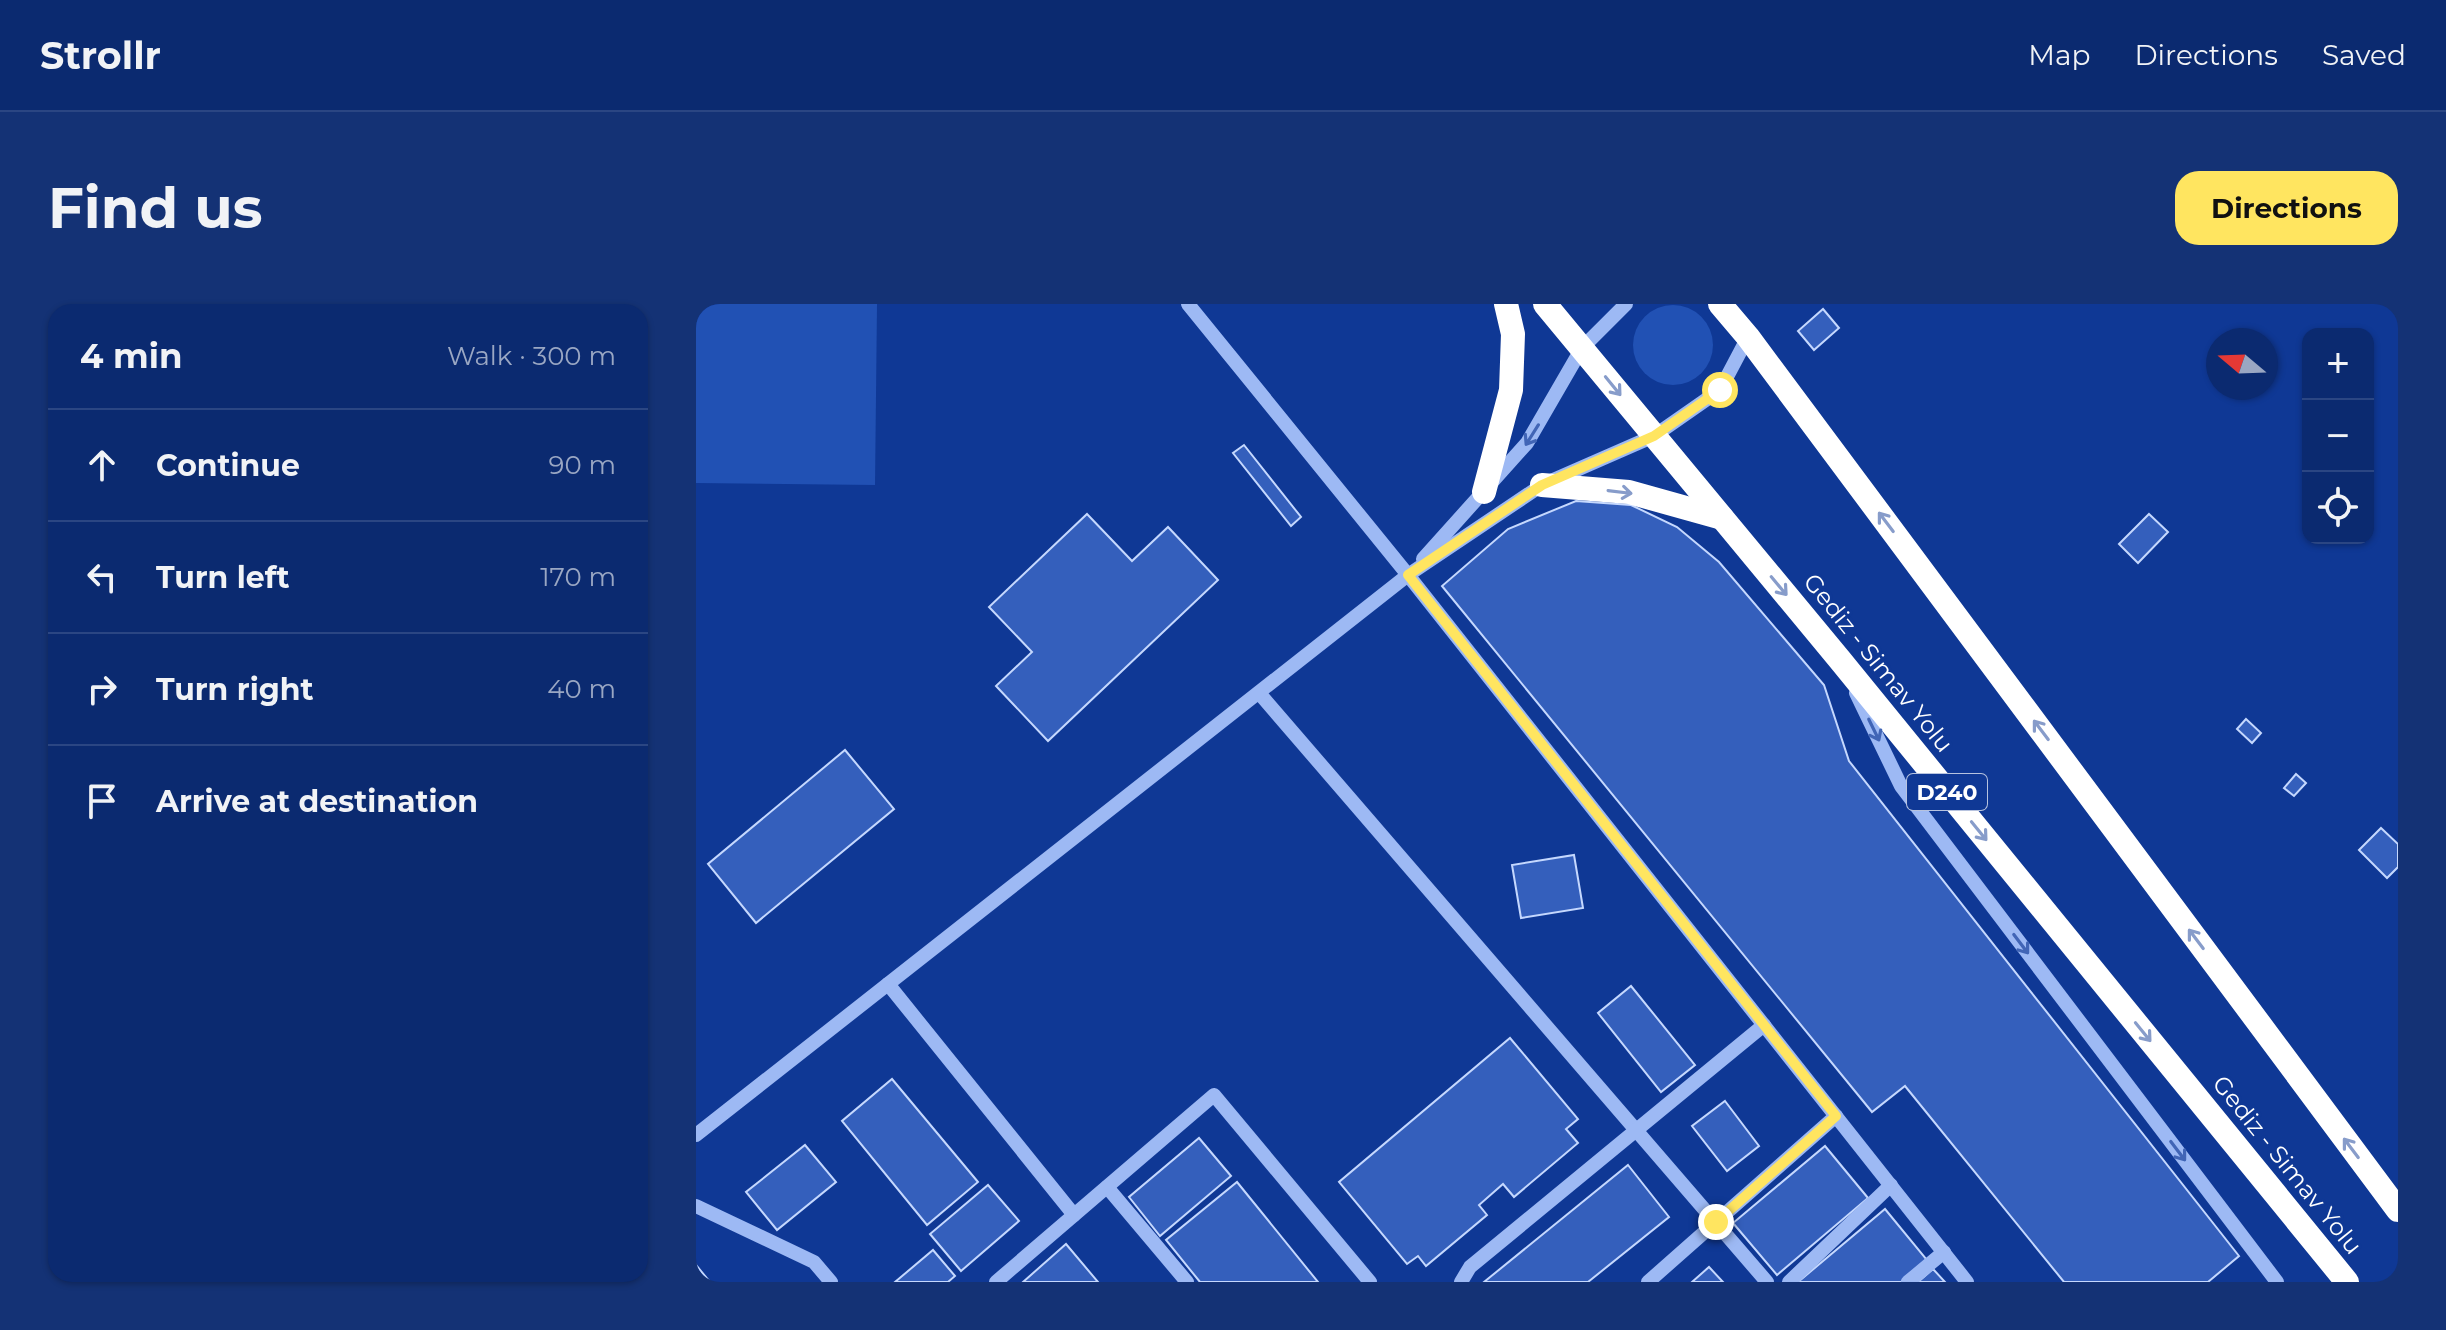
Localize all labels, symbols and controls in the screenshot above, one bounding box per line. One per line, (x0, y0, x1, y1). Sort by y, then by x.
text: Strollr (40, 32, 161, 79)
text: Map (2028, 38, 2090, 72)
text: Directions (2134, 38, 2278, 72)
text: Saved (2322, 38, 2406, 72)
button: Directions (2175, 171, 2398, 245)
text: Find us (48, 174, 262, 242)
north arrow (2206, 328, 2278, 400)
map controls (2302, 328, 2374, 544)
button: + (2302, 328, 2374, 400)
text: 4 min (80, 335, 182, 377)
text: Walk · 300 m (447, 340, 616, 372)
route start (1702, 372, 1738, 408)
one-way arrow (1604, 375, 1622, 395)
button: − (2302, 400, 2374, 472)
one-way arrow (1523, 423, 1540, 445)
icon: ahead (80, 443, 124, 487)
text: Continue (156, 447, 300, 484)
text: 90 m (549, 449, 616, 481)
button: locate (2302, 472, 2374, 544)
one-way arrow (1607, 485, 1632, 500)
one-way arrow (1878, 511, 1894, 533)
icon: left (80, 555, 124, 599)
text: Turn left (156, 559, 289, 596)
text: 170 m (540, 561, 616, 593)
street label: Gediz - Simav Yolu (1798, 568, 1959, 758)
one-way arrow (1770, 575, 1788, 596)
icon: right (80, 667, 124, 711)
text: Turn right (156, 671, 313, 708)
text: 40 m (547, 673, 616, 705)
one-way arrow (1867, 718, 1882, 742)
one-way arrow (2033, 720, 2049, 742)
road number: D240 (1907, 774, 1987, 810)
icon: arrive (80, 779, 124, 823)
text: Arrive at destination (156, 783, 478, 820)
one-way arrow (1970, 820, 1988, 840)
one-way arrow (2188, 929, 2205, 950)
one-way arrow (2012, 933, 2029, 954)
one-way arrow (2134, 1021, 2152, 1042)
street label: Gediz - Simav Yolu (2207, 1070, 2368, 1260)
one-way arrow (2343, 1137, 2360, 1159)
one-way arrow (2169, 1140, 2186, 1161)
route end (1698, 1204, 1734, 1240)

